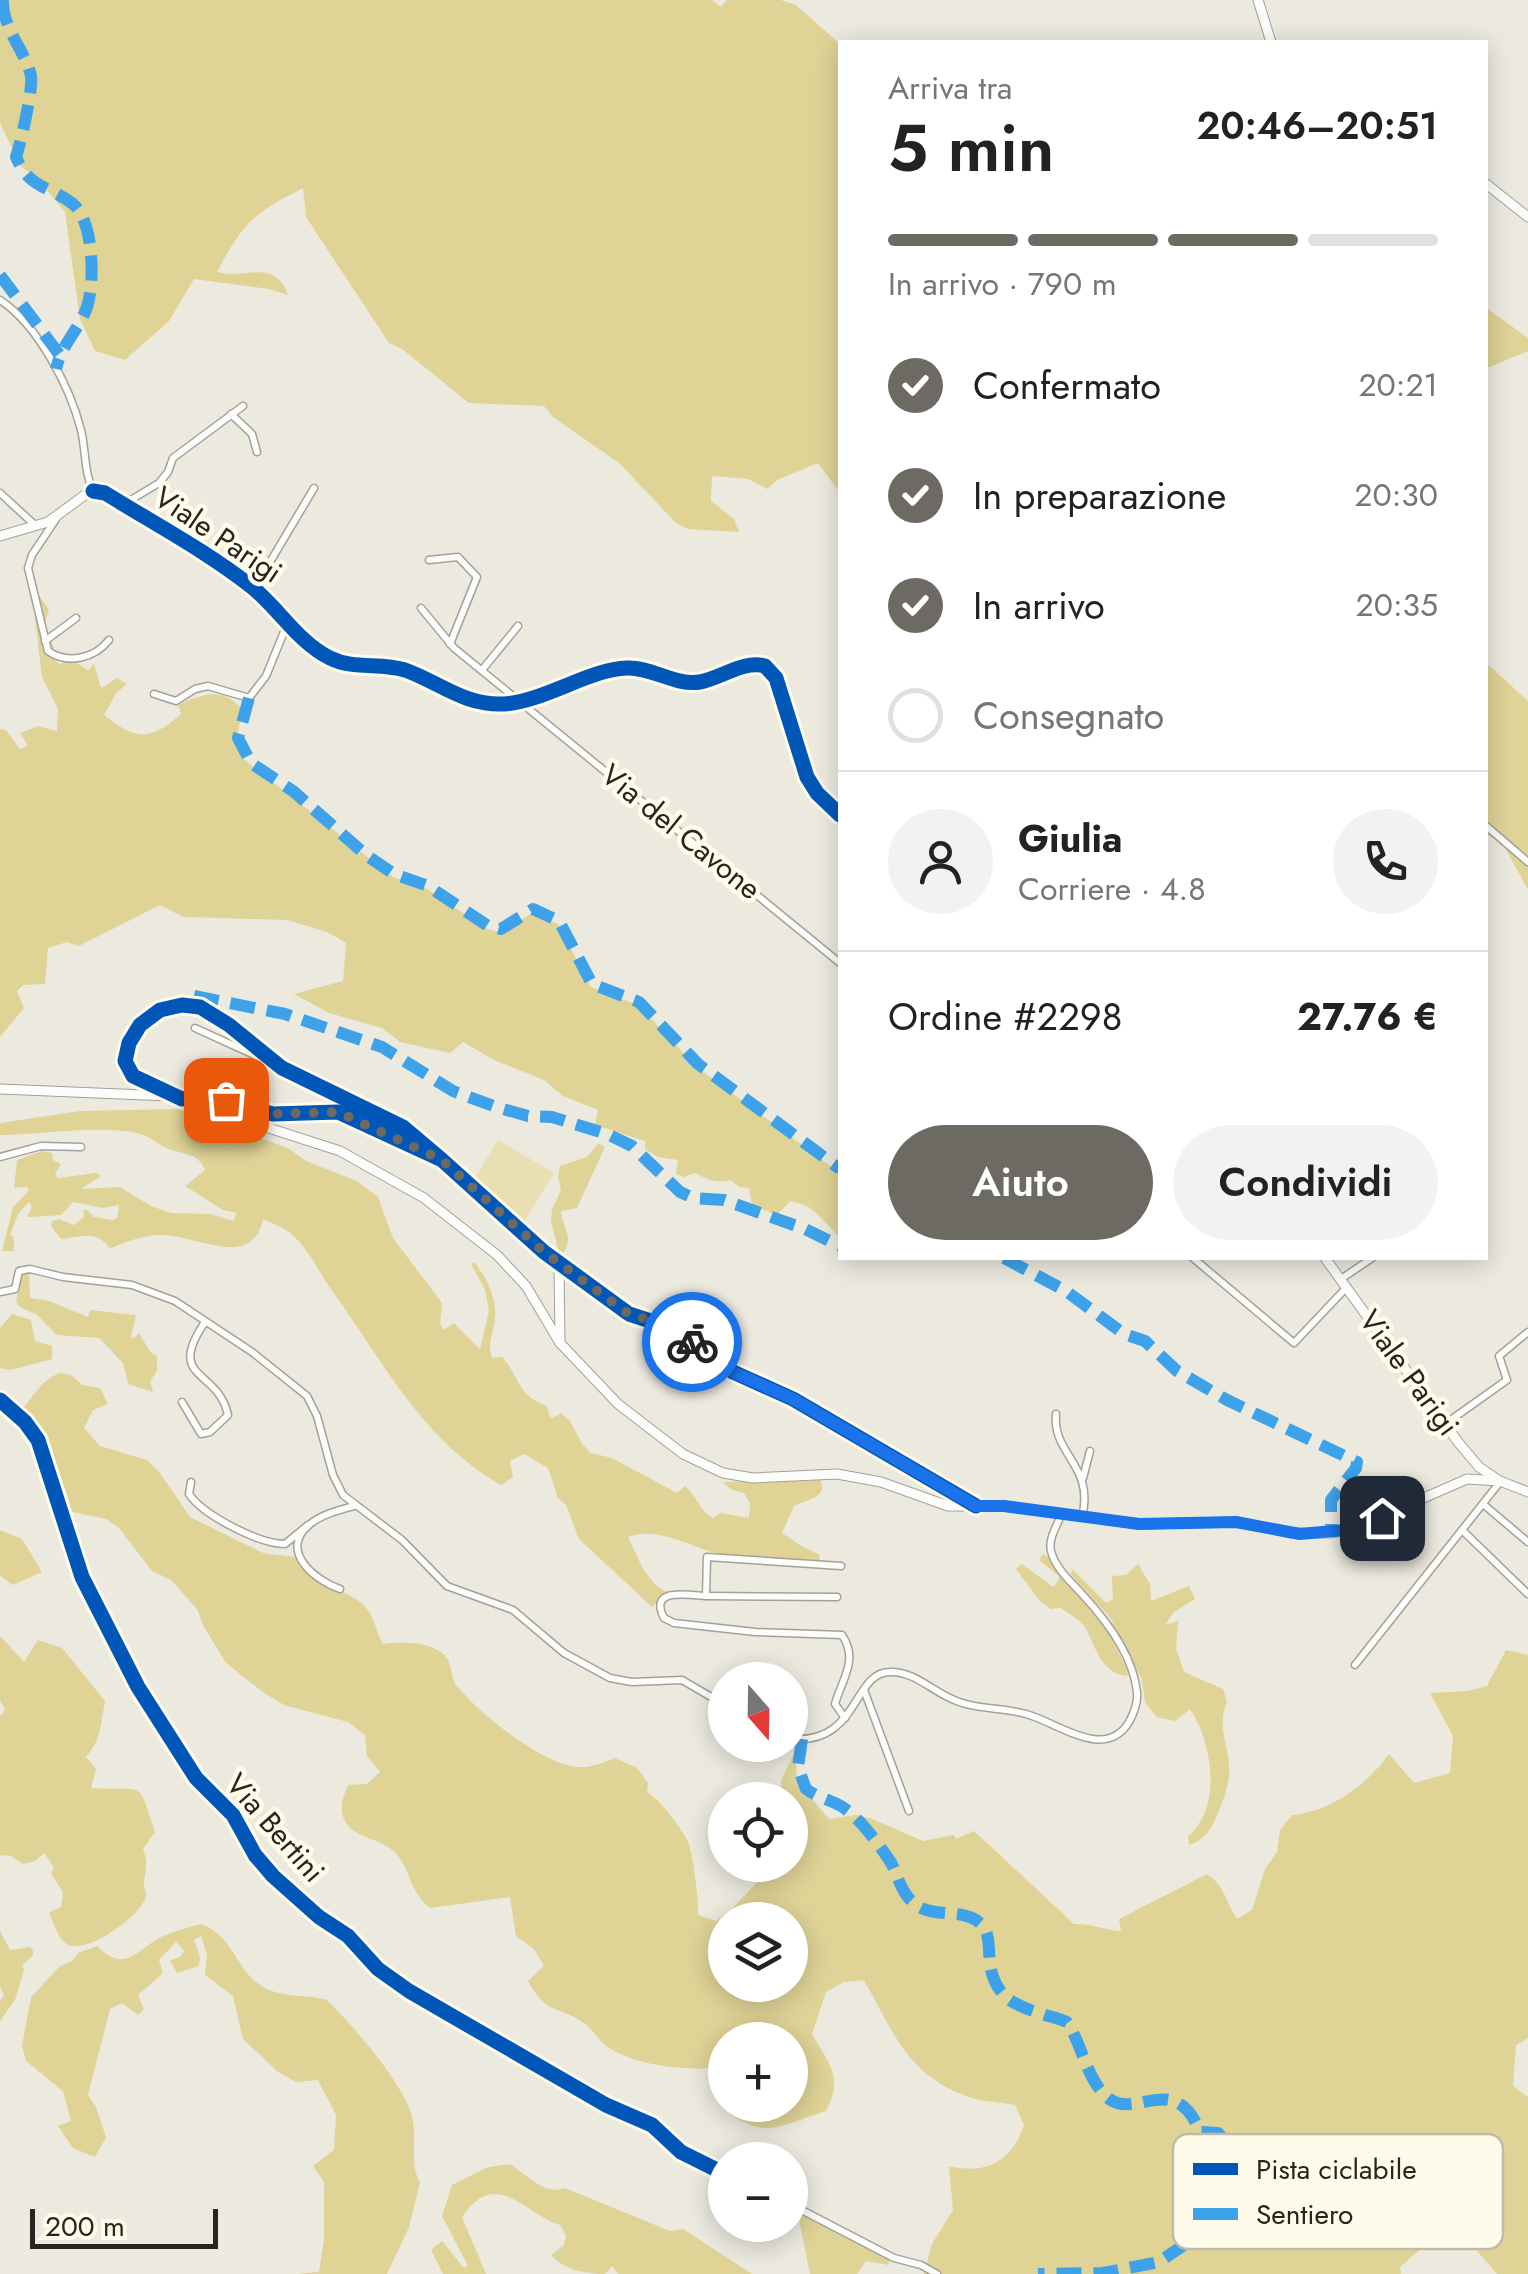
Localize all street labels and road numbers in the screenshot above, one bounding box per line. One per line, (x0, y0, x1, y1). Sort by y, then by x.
street label: Viale Parigi (146, 476, 291, 593)
street label: Via del Cavone (592, 754, 770, 910)
street label: Viale Parigi (1349, 1301, 1470, 1445)
street label: Via Bertini (216, 1764, 335, 1892)

